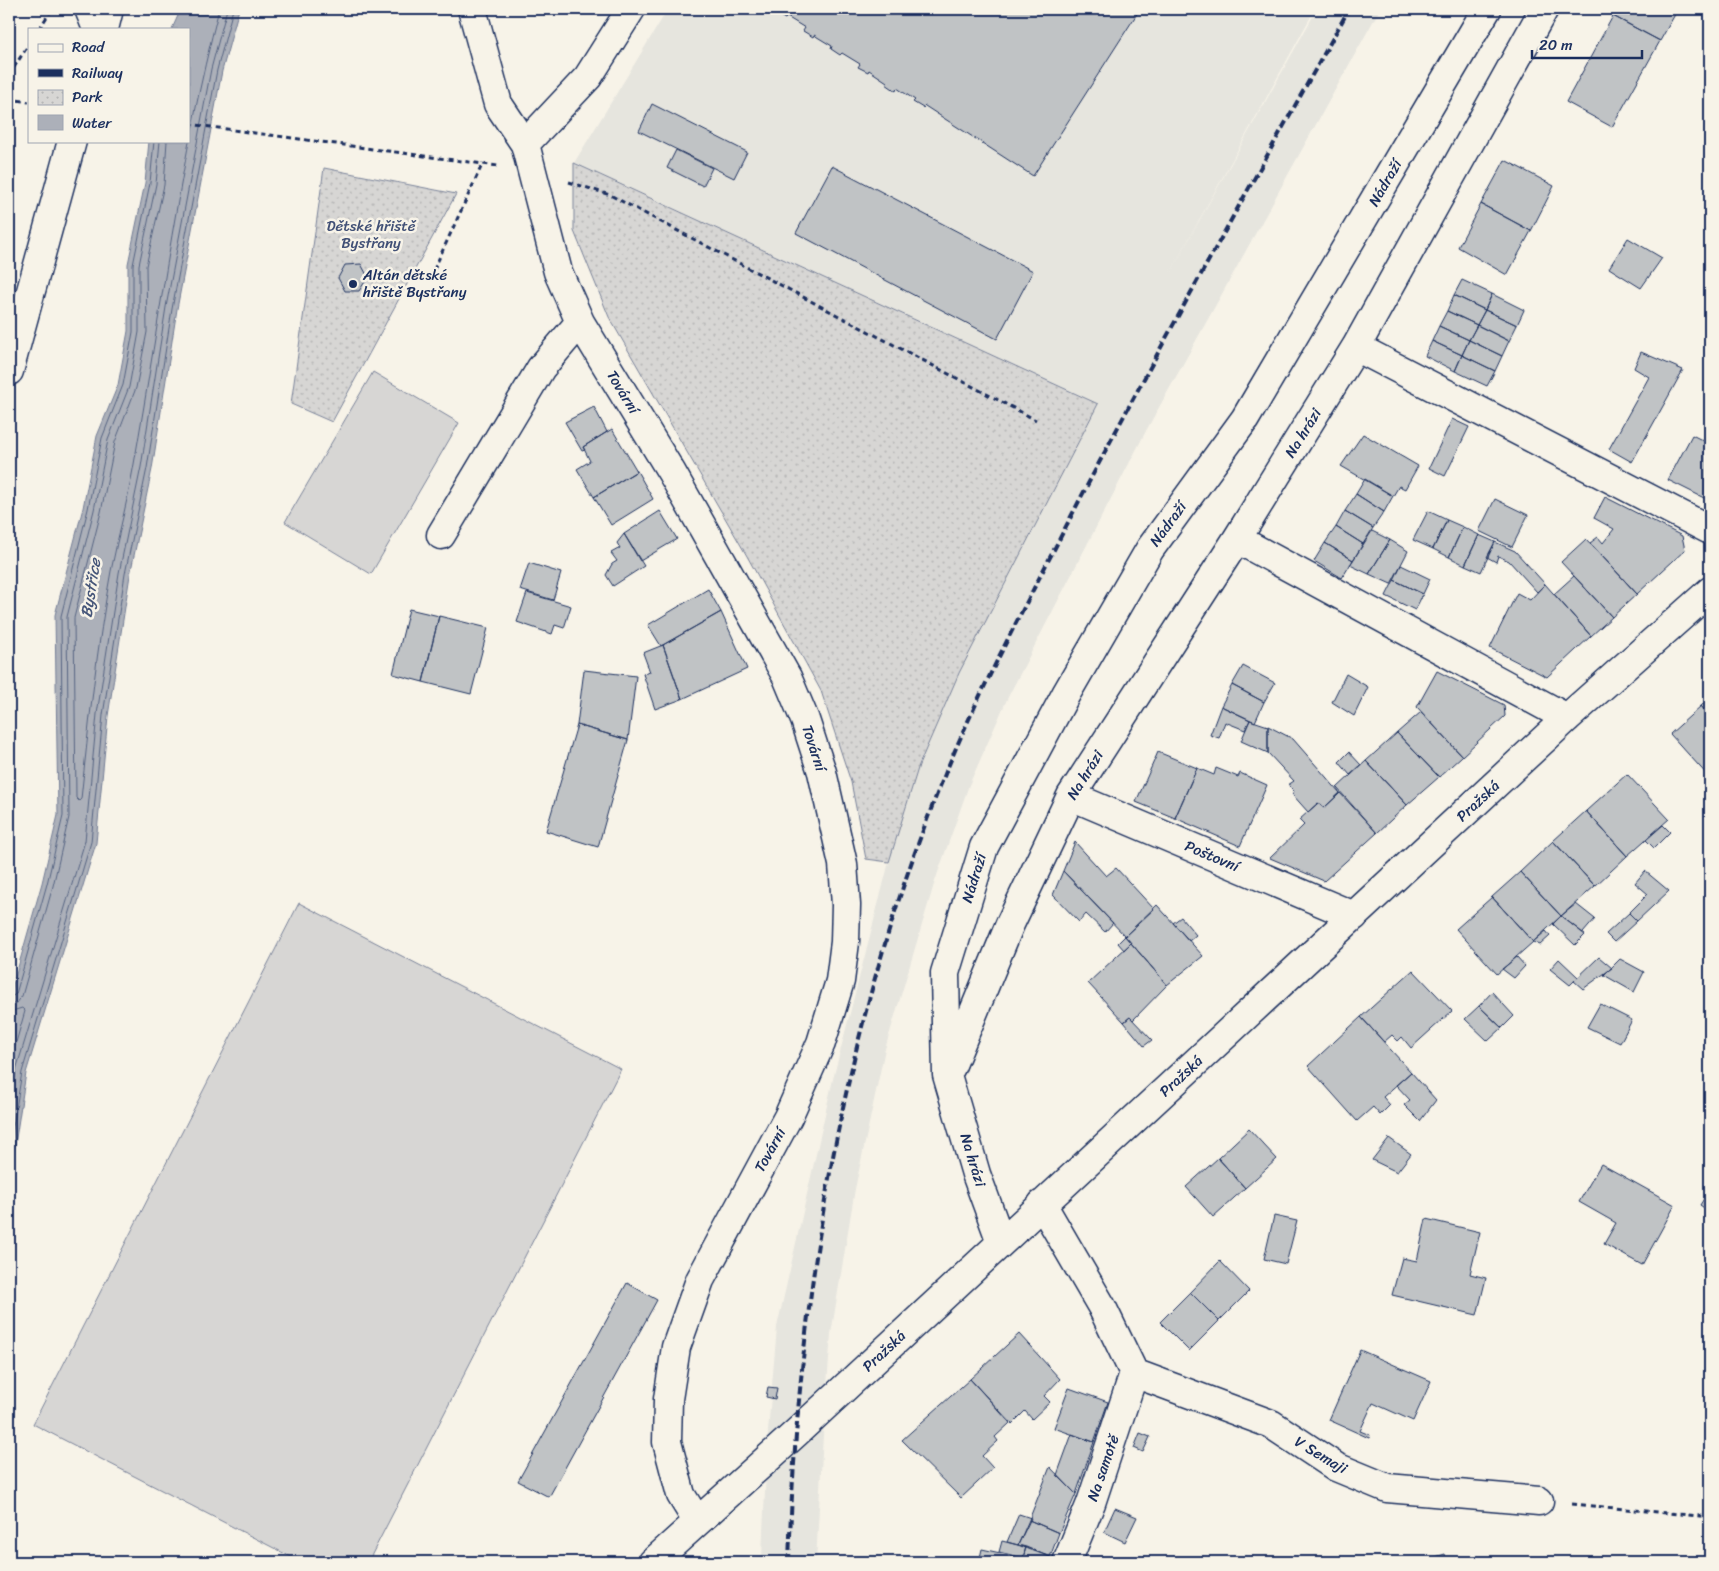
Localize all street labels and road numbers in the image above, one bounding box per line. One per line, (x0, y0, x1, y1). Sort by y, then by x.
street label: Nádraží (1361, 153, 1410, 211)
street label: Tovární (600, 365, 647, 421)
street label: Na hrázi (1277, 402, 1329, 463)
street label: Nádraží (1143, 494, 1195, 552)
street label: Tovární (794, 721, 834, 776)
street label: Na hrázi (1059, 744, 1111, 805)
street label: Pražská (1450, 773, 1506, 828)
street label: Poštovní (1181, 833, 1245, 880)
street label: Nádraží (954, 848, 994, 906)
street label: Pražská (1153, 1048, 1209, 1103)
street label: Tovární (747, 1121, 794, 1177)
street label: Na hrázi (953, 1130, 994, 1191)
street label: Pražská (856, 1323, 912, 1378)
street label: V Semaji (1289, 1429, 1353, 1482)
street label: Na samotě (1079, 1430, 1127, 1505)

